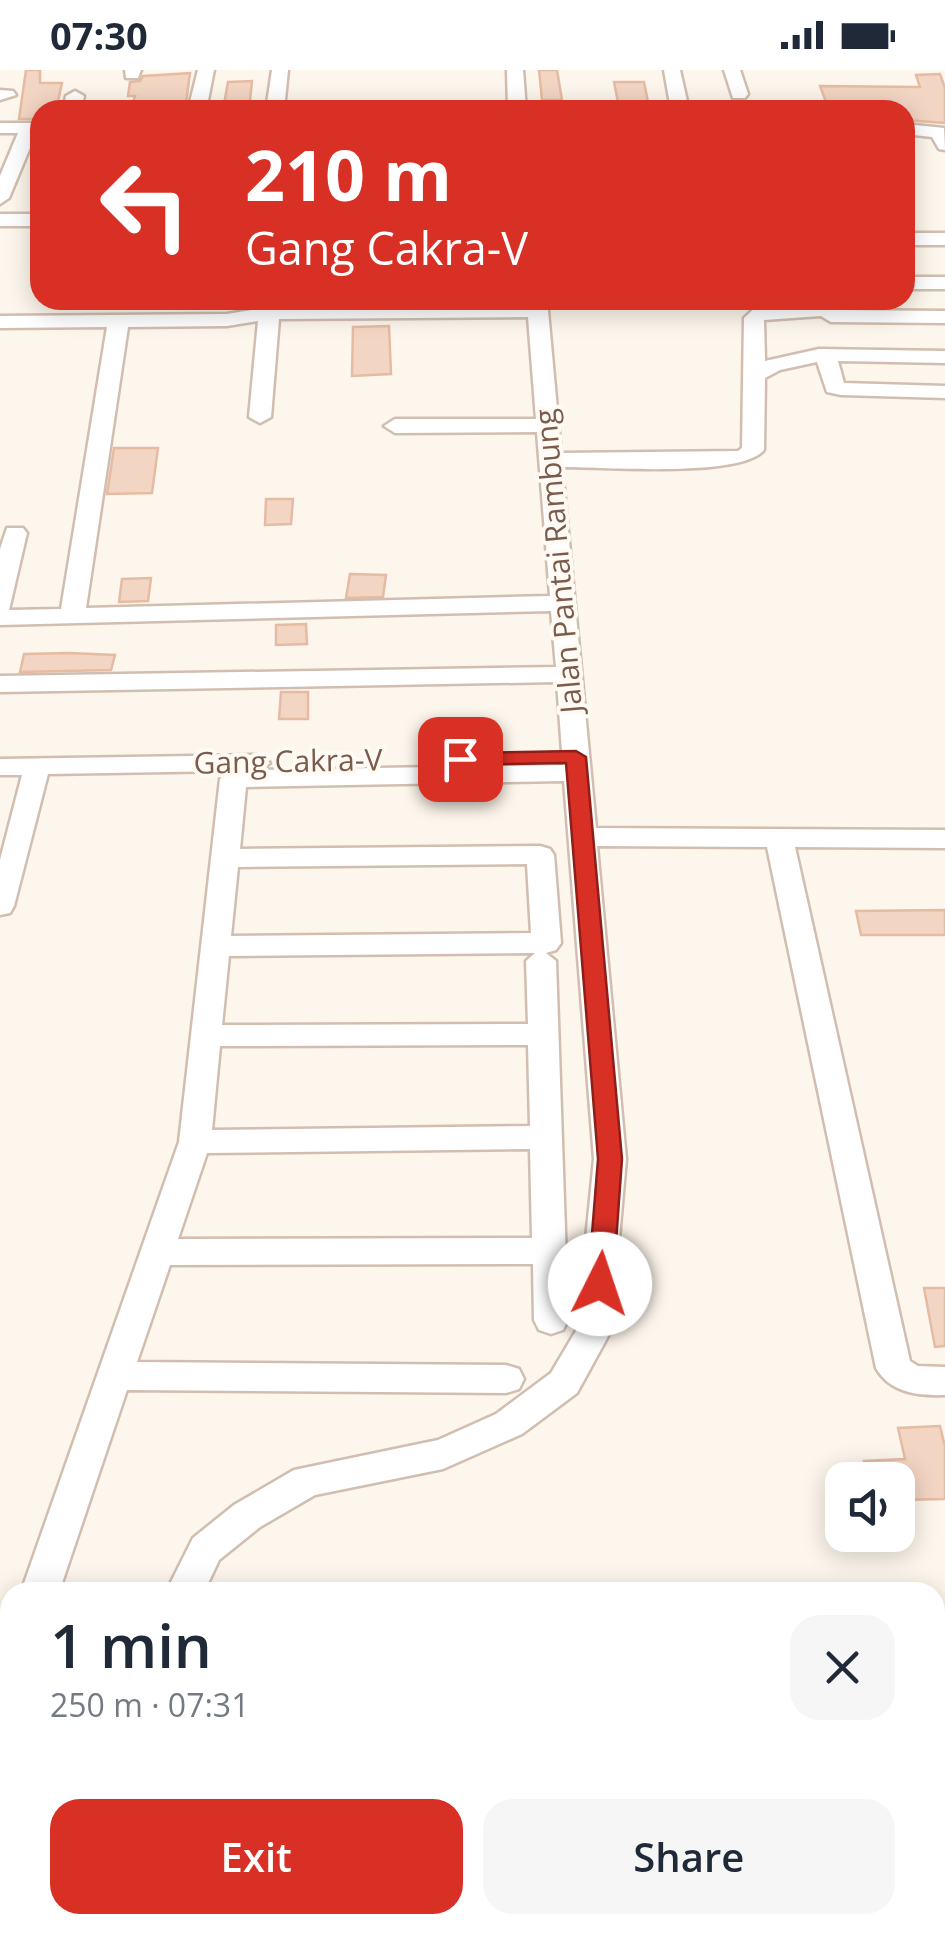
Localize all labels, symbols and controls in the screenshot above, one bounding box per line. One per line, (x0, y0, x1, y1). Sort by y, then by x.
text: 07:30 (50, 9, 148, 61)
text: 210 m (245, 126, 452, 222)
icon: left (80, 140, 210, 270)
text: Gang Cakra-V (245, 217, 528, 278)
street label: Jalan Pantai Rambung (524, 407, 591, 718)
pin (418, 717, 503, 802)
icon: arrive (433, 732, 488, 787)
street label: Gang Cakra-V (193, 738, 383, 783)
position arrow (548, 1232, 652, 1336)
map controls (825, 1462, 915, 1552)
button: sound (825, 1462, 915, 1552)
text: 1 min (50, 1604, 212, 1686)
button: close (790, 1615, 895, 1720)
text: 250 m · 07:31 (50, 1683, 249, 1726)
button: Exit (50, 1799, 463, 1914)
button: Share (483, 1799, 895, 1914)

